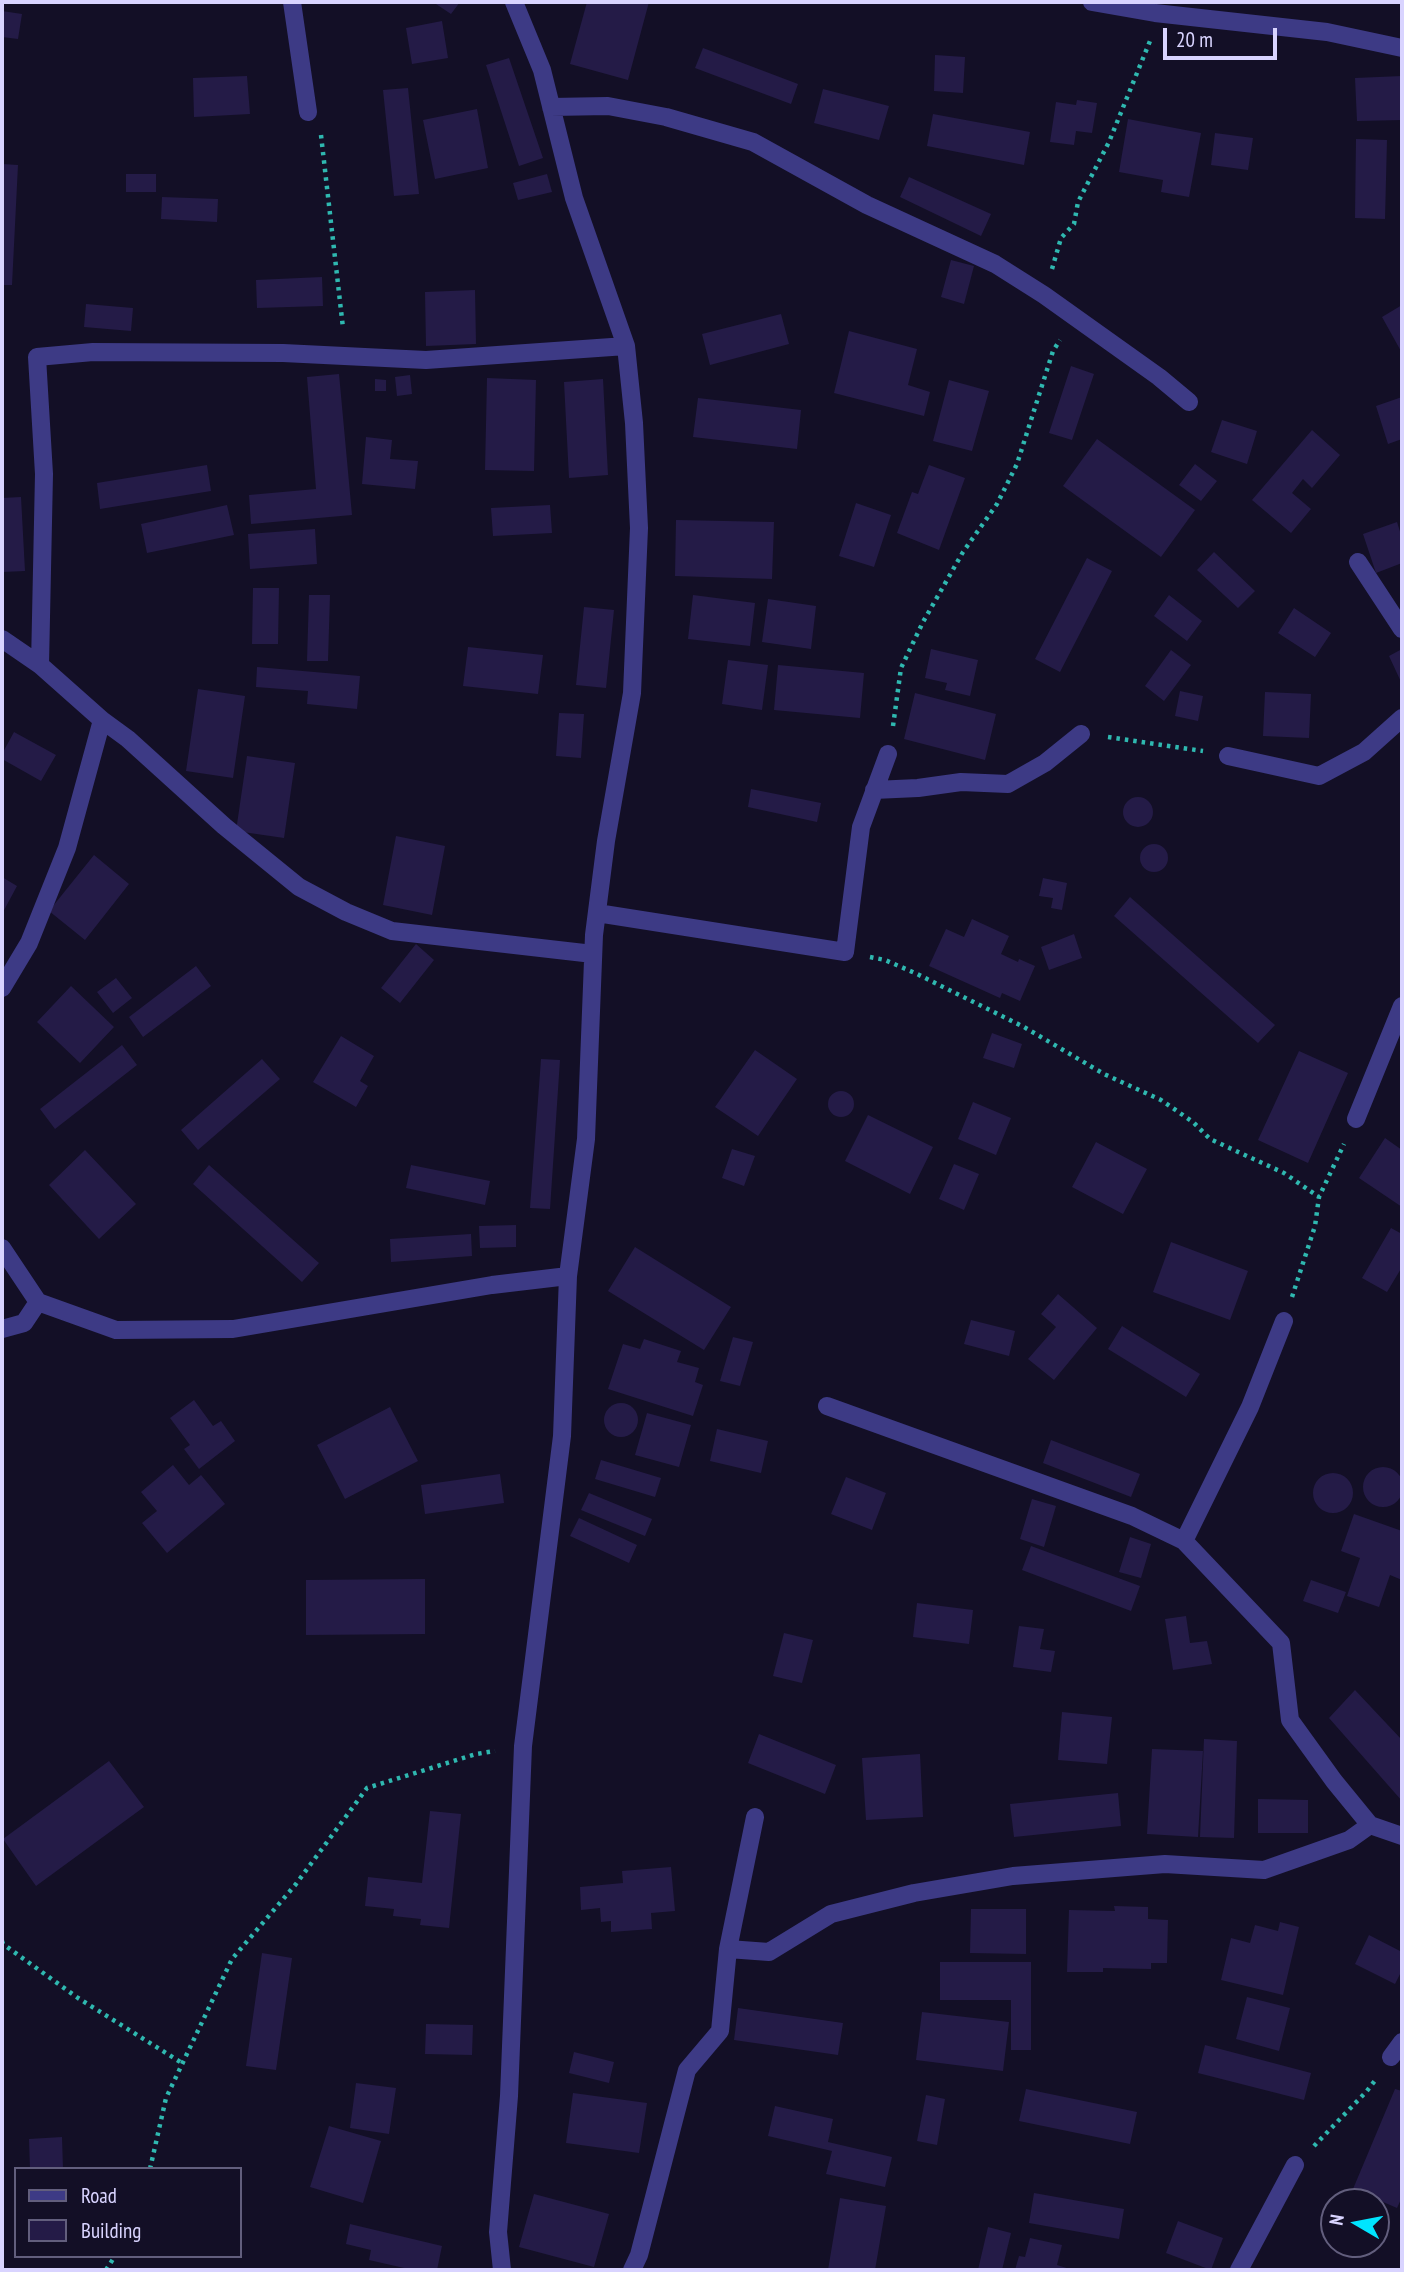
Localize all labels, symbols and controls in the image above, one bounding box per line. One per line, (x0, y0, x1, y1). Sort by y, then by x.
scale bar (1166, 14, 1280, 58)
text: 20 m (1176, 26, 1213, 53)
legend (14, 2167, 242, 2258)
text: Road (81, 2182, 117, 2209)
north arrow (1320, 2188, 1390, 2258)
text: N (1324, 2213, 1349, 2227)
text: Building (81, 2217, 141, 2244)

